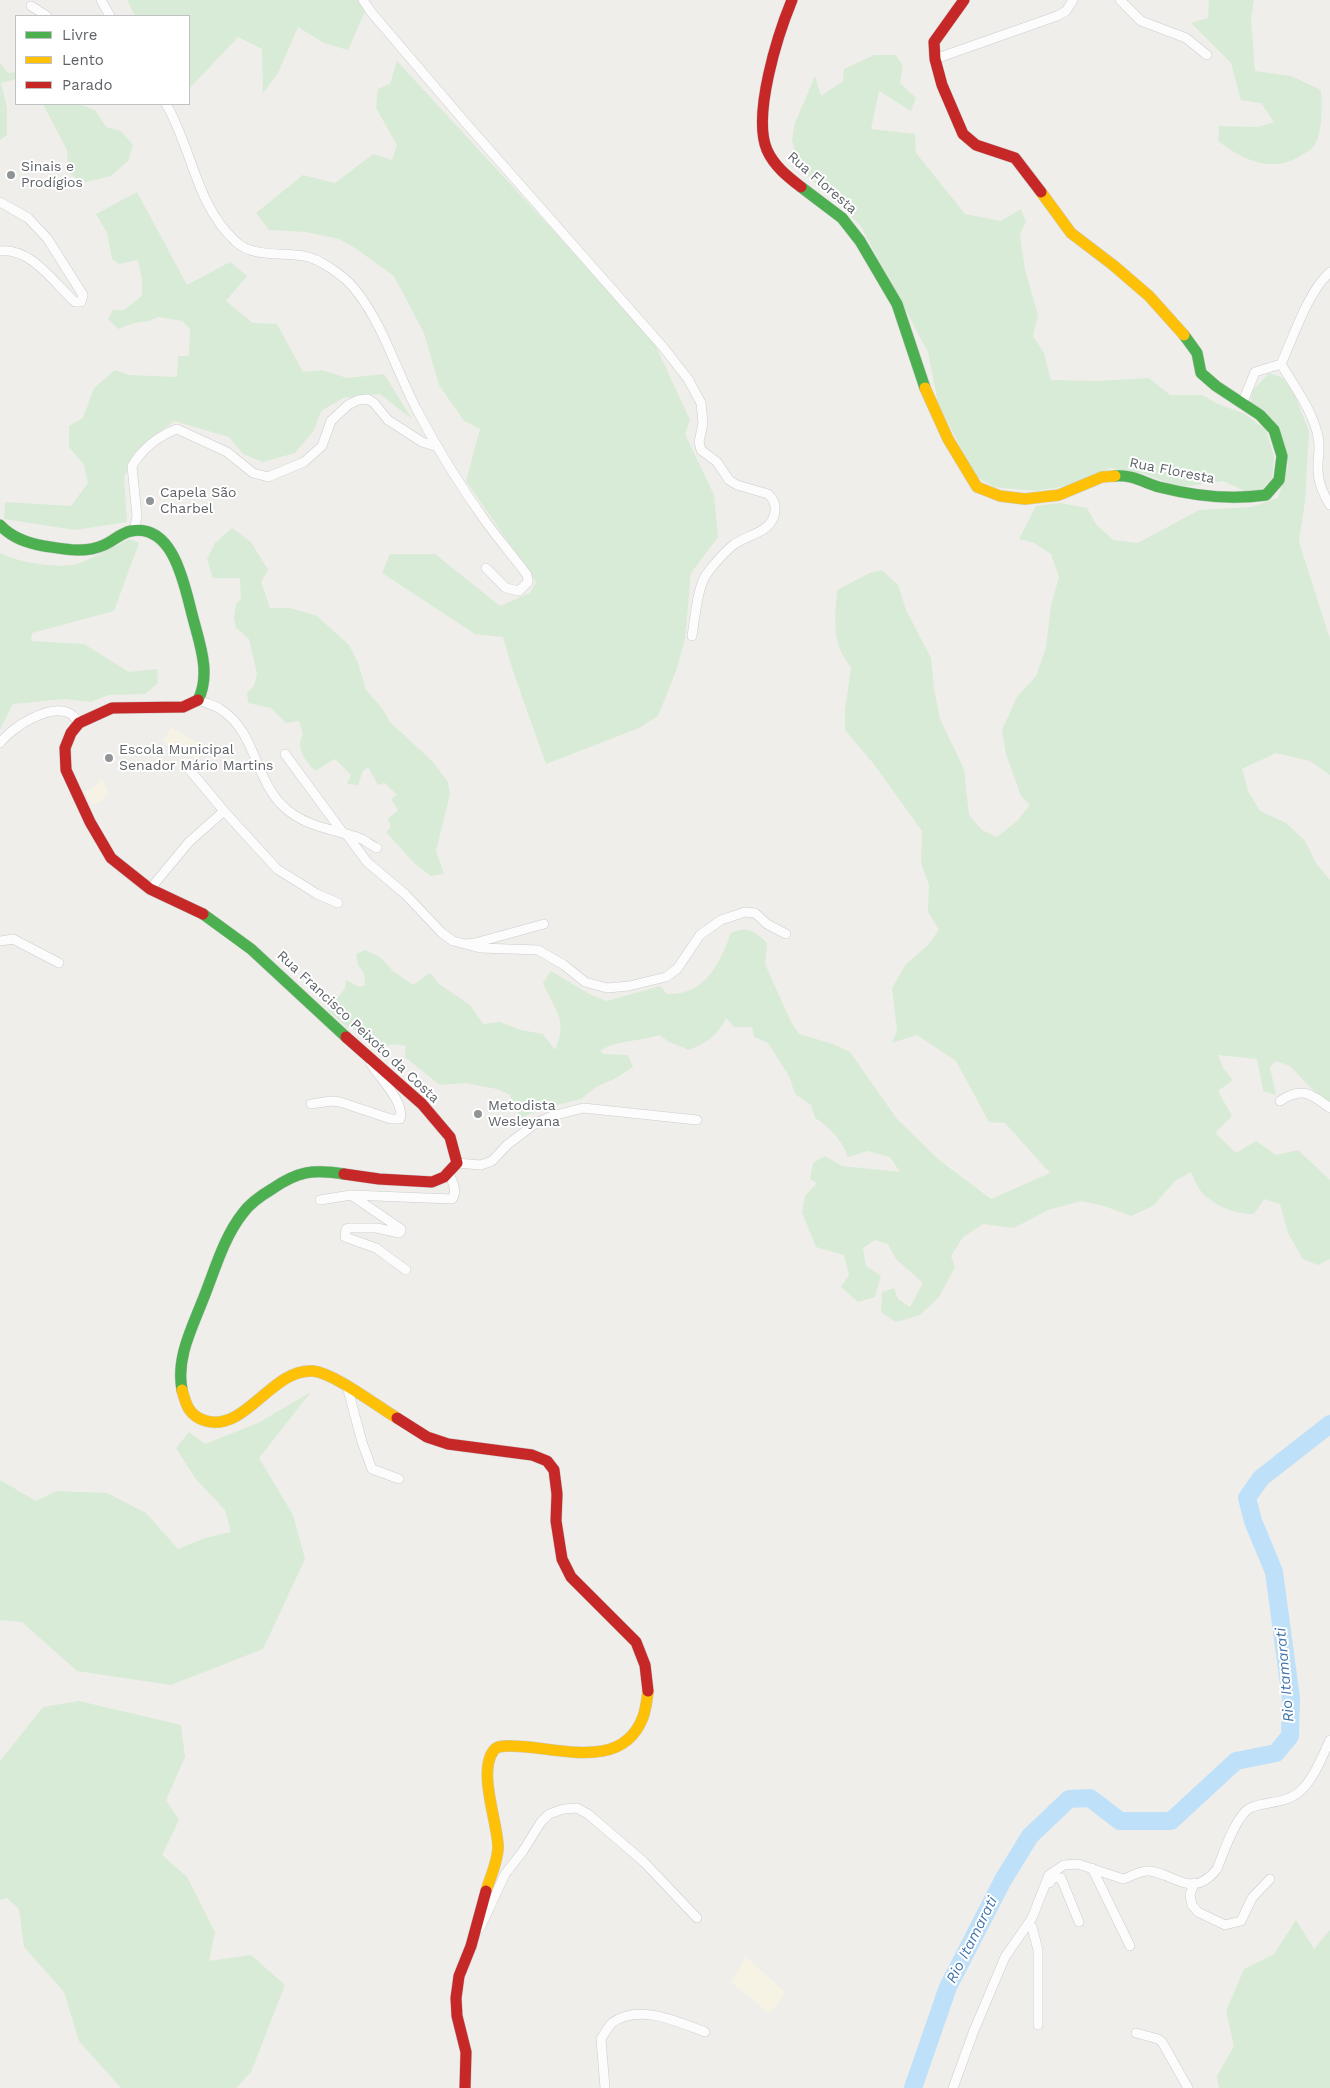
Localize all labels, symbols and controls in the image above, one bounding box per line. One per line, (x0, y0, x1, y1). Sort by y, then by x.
legend (15, 15, 190, 105)
text: Livre (62, 26, 97, 44)
text: Lento (62, 51, 104, 69)
text: Parado (62, 76, 112, 94)
street label: Rua Floresta (784, 148, 860, 218)
place label: Sinais e Prodígios (21, 159, 83, 192)
marker: Sinais e Prodígios (5, 169, 17, 181)
street label: Rua Floresta (1128, 455, 1216, 487)
place label: Capela São Charbel (160, 485, 237, 518)
marker: Capela São Charbel (144, 495, 156, 507)
place label: Escola Municipal Senador Mário Martins (119, 742, 273, 774)
marker: Escola Municipal Senador Mário Martins (103, 752, 115, 764)
street label: Rua Francisco Peixoto da Costa (273, 947, 443, 1107)
place label: Metodista Wesleyana (488, 1098, 560, 1130)
marker: Metodista Wesleyana (472, 1108, 484, 1120)
water label: Rio Itamarati (1272, 1627, 1298, 1723)
water label: Rio Itamarati (942, 1894, 1002, 1986)

